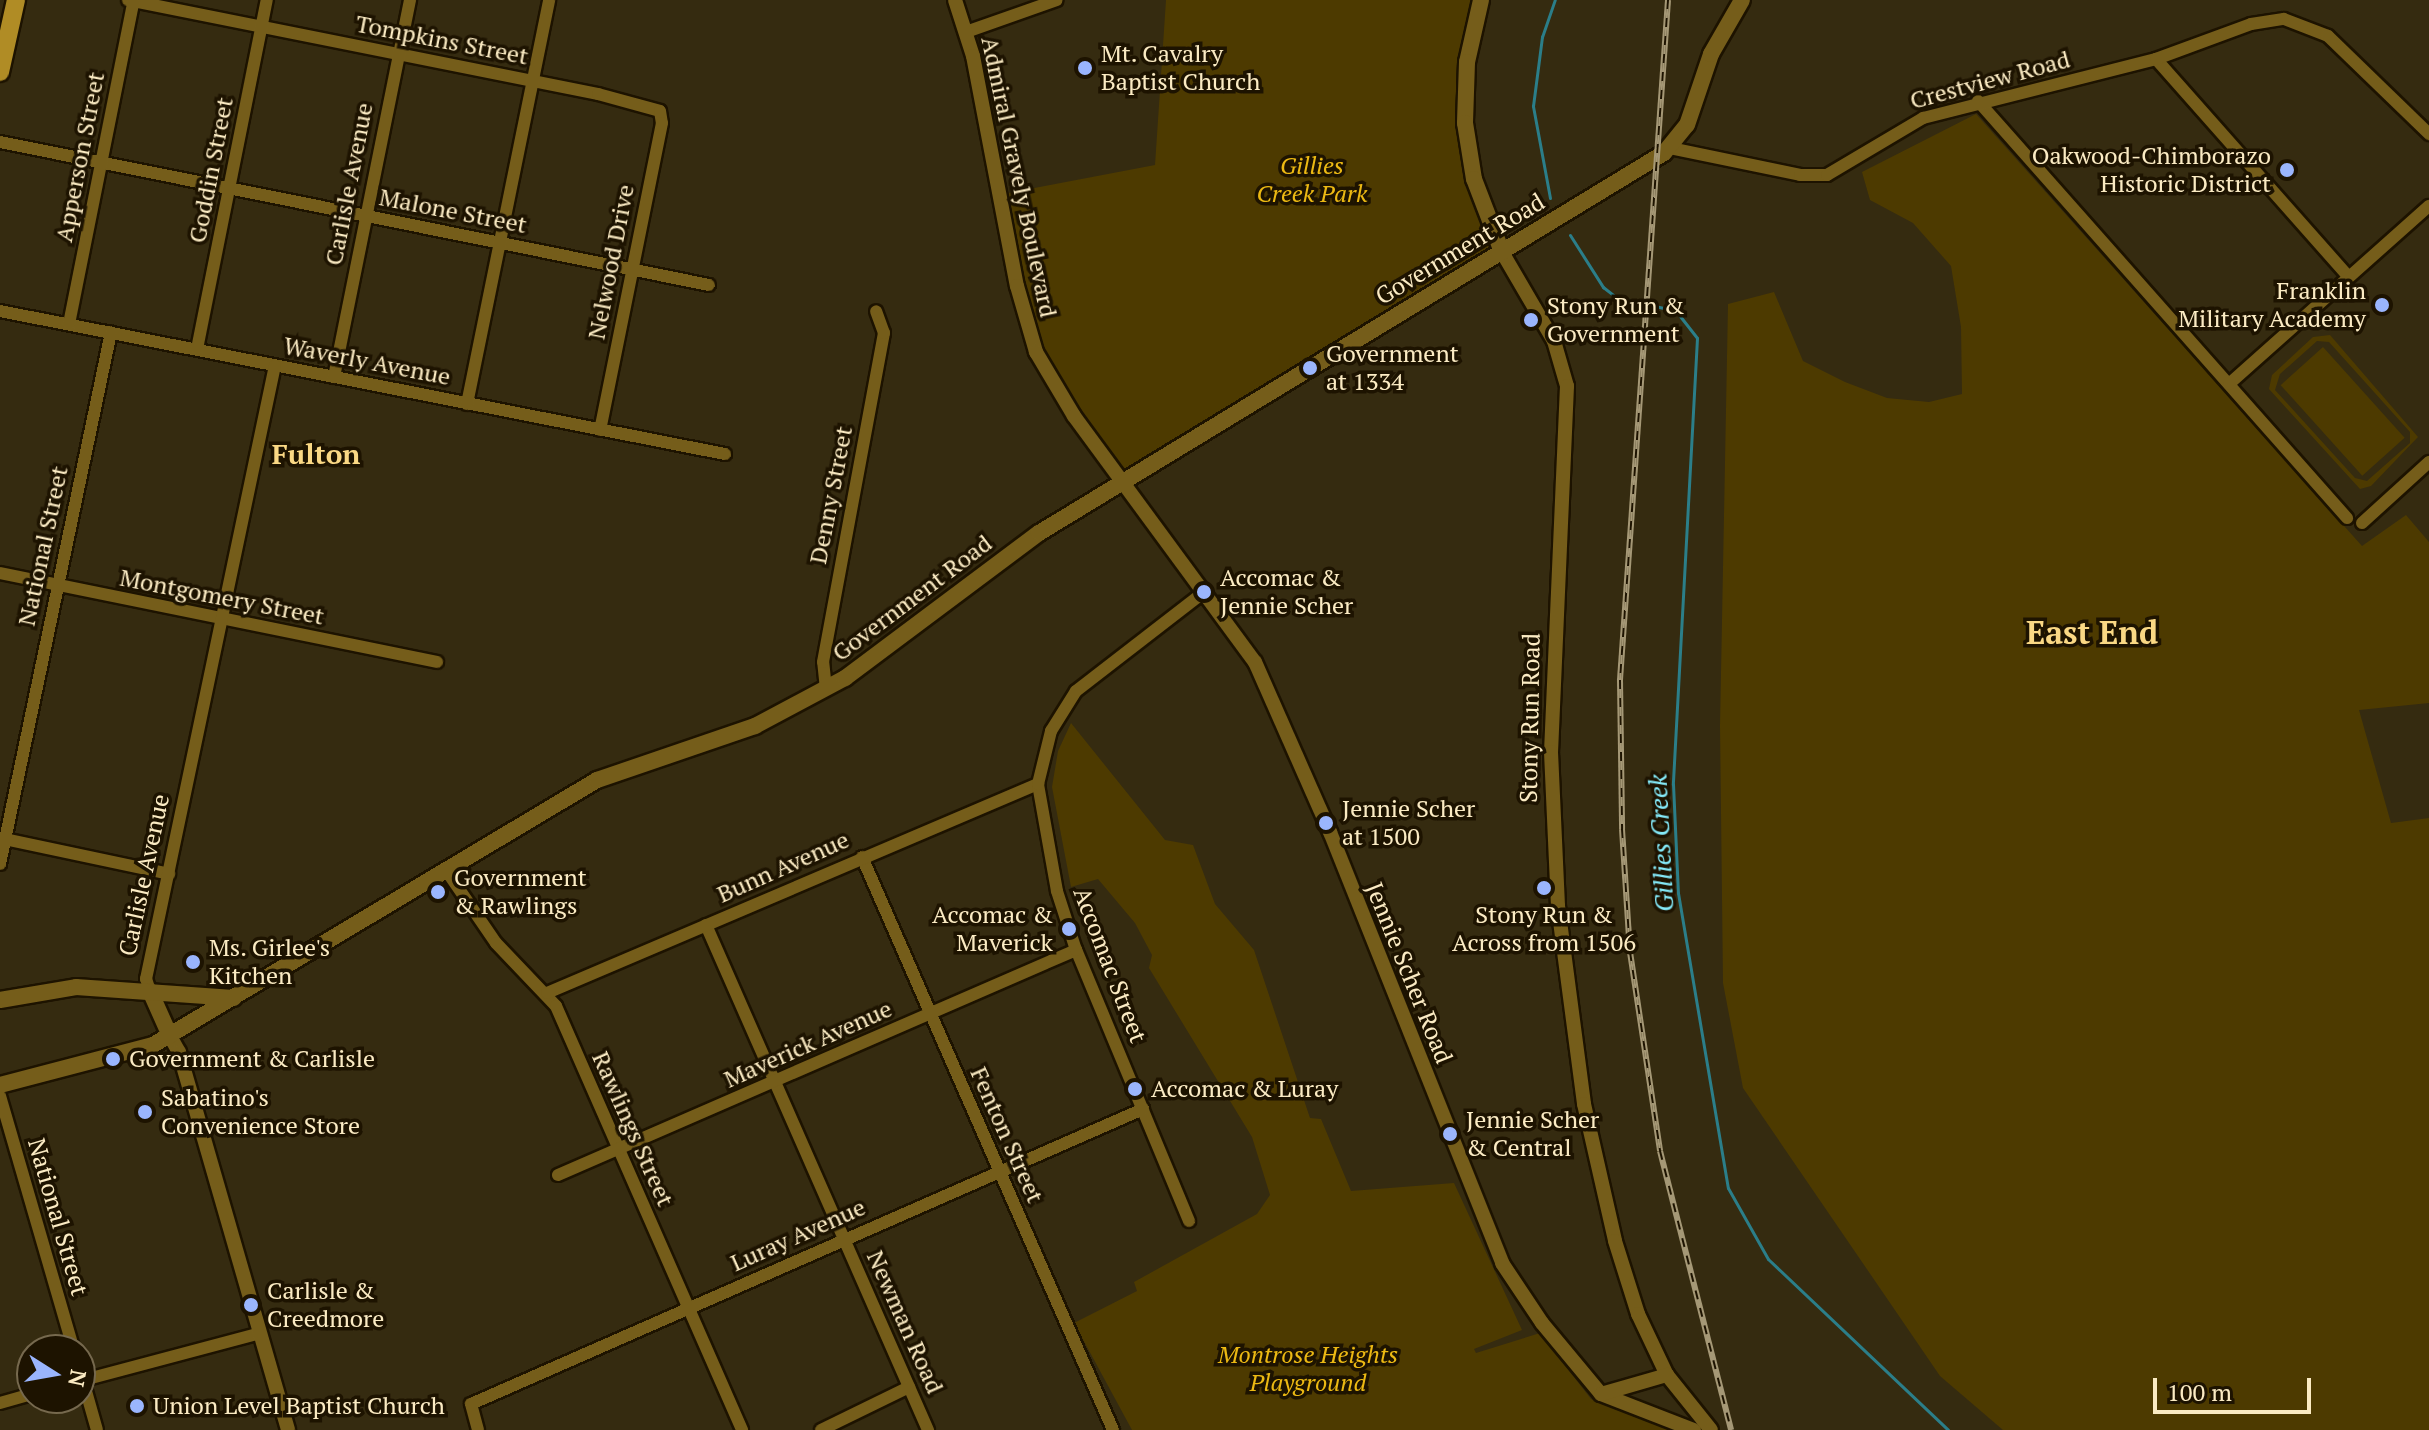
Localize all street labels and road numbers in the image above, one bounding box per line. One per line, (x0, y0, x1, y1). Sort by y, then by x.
street label: Tompkins Street (353, 9, 531, 71)
street label: Admiral Gravely Boulevard (975, 34, 1063, 320)
street label: Crestview Road (1907, 45, 2073, 115)
street label: Apperson Street (49, 70, 111, 244)
street label: Goddin Street (183, 95, 239, 245)
street label: Carlisle Avenue (319, 100, 379, 268)
street label: Nelwood Drive (582, 182, 640, 342)
street label: Malone Street (377, 183, 529, 239)
street label: Government Road (1370, 187, 1550, 311)
street label: Waverly Avenue (281, 331, 453, 391)
street label: Denny Street (804, 424, 858, 566)
street label: National Street (12, 464, 74, 628)
street label: Government Road (827, 529, 997, 667)
street label: Montgomery Street (117, 563, 327, 631)
street label: Stony Run Road (1514, 633, 1546, 803)
street label: Carlisle Avenue (113, 791, 175, 959)
street label: Bunn Avenue (713, 825, 853, 909)
street label: Jennie Scher Road (1360, 878, 1458, 1068)
street label: Accomac Street (1067, 883, 1153, 1047)
street label: Maverick Avenue (719, 994, 897, 1094)
street label: Rawlings Street (586, 1047, 680, 1211)
street label: Fenton Street (964, 1063, 1050, 1207)
street label: National Street (22, 1135, 94, 1299)
street label: Luray Avenue (726, 1192, 870, 1278)
street label: Newman Road (861, 1246, 949, 1398)

